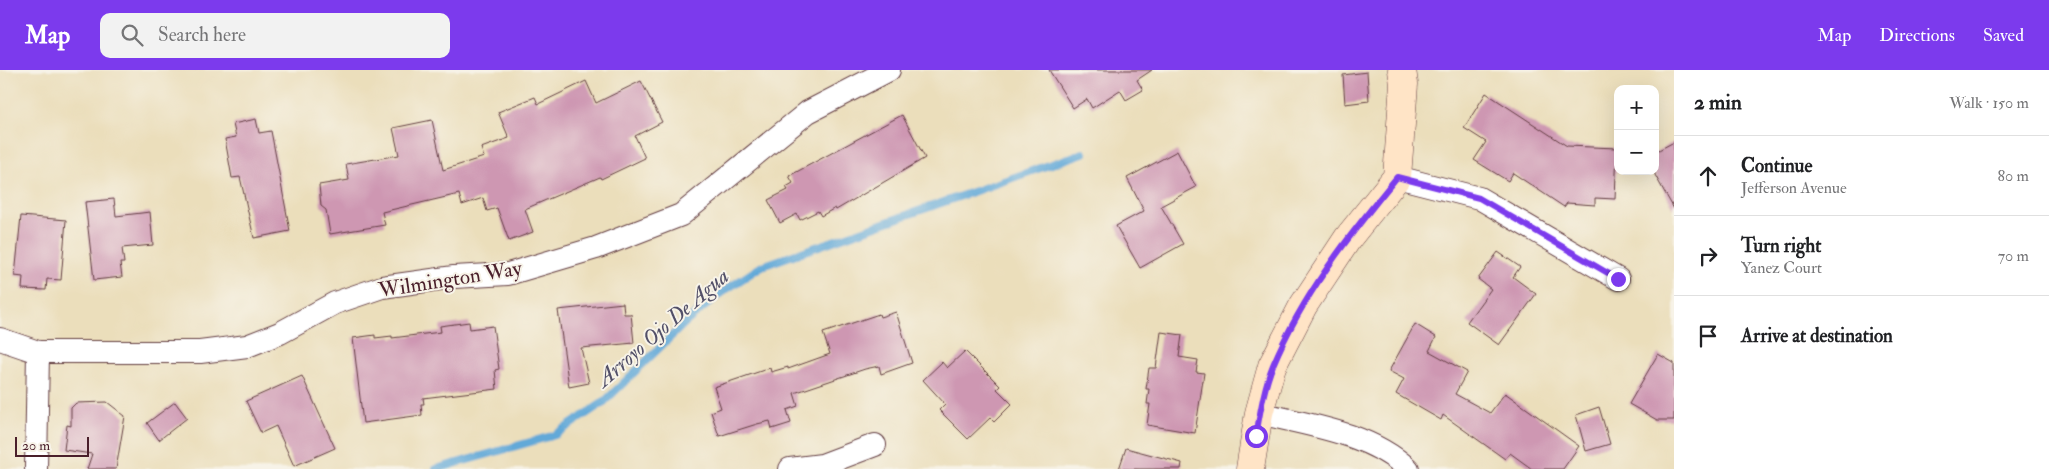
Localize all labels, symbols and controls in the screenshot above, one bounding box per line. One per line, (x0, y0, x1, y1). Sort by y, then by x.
search box (100, 13, 450, 58)
text: Map (25, 20, 70, 51)
icon: search (118, 21, 146, 49)
text: Search here (158, 23, 246, 47)
text: Map (1818, 24, 1851, 47)
text: Directions (1879, 24, 1955, 47)
text: Saved (1983, 24, 2024, 47)
map controls (1614, 85, 1659, 175)
button: + (1614, 85, 1659, 130)
text: 2 min (1694, 89, 1742, 116)
text: Walk · 150 m (1949, 93, 2029, 113)
button: − (1614, 130, 1659, 175)
text: Continue (1741, 154, 1812, 178)
icon: ahead (1694, 162, 1722, 190)
text: 80 m (1998, 166, 2029, 186)
text: Jefferson Avenue (1741, 178, 1847, 198)
text: Turn right (1741, 234, 1821, 258)
icon: right (1694, 242, 1722, 270)
text: 70 m (1998, 246, 2029, 266)
street label: Wilmington Way (376, 255, 524, 304)
text: Yanez Court (1741, 258, 1822, 278)
water label: Arroyo Ojo De Agua (589, 262, 735, 394)
route end (1607, 268, 1630, 291)
icon: arrive (1694, 322, 1722, 350)
text: Arrive at destination (1741, 324, 1893, 348)
route start (1245, 425, 1268, 448)
scale bar (15, 434, 89, 457)
text: 20 m (22, 437, 50, 454)

